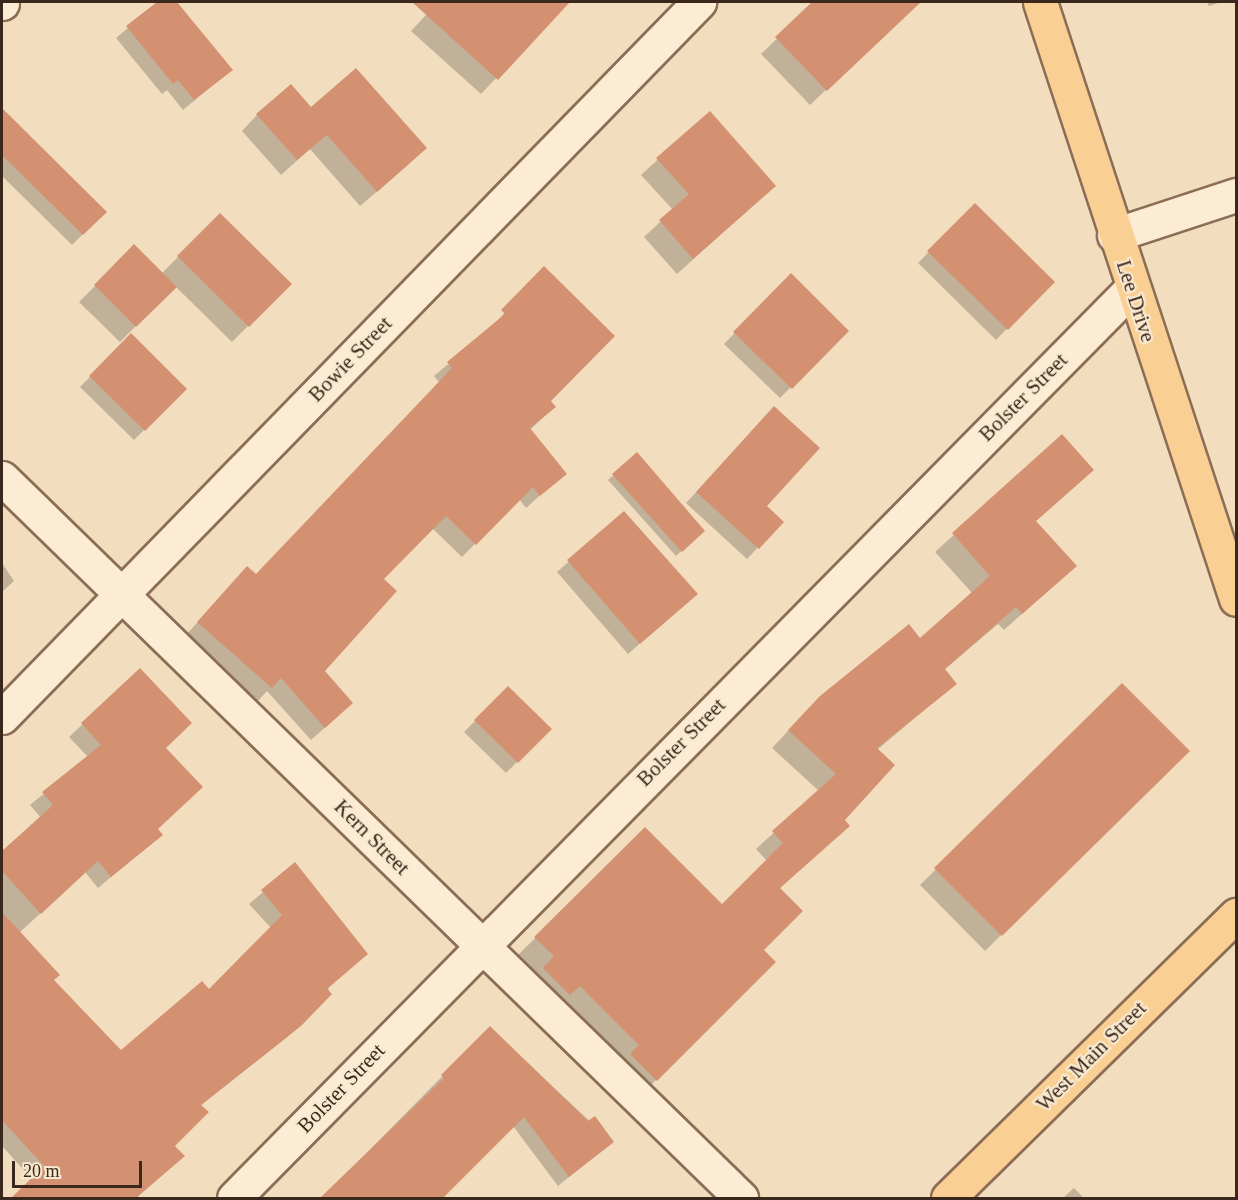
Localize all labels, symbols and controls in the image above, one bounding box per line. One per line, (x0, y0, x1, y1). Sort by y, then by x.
street label: Lee Drive (1111, 257, 1161, 345)
street label: Bowie Street (303, 311, 397, 407)
street label: Bolster Street (973, 347, 1073, 447)
street label: Bolster Street (631, 692, 731, 792)
street label: Kern Street (329, 794, 415, 880)
street label: West Main Street (1031, 996, 1151, 1116)
street label: Bolster Street (292, 1038, 390, 1138)
scale bar (15, 1149, 146, 1187)
text: 20 m (23, 1161, 60, 1181)

